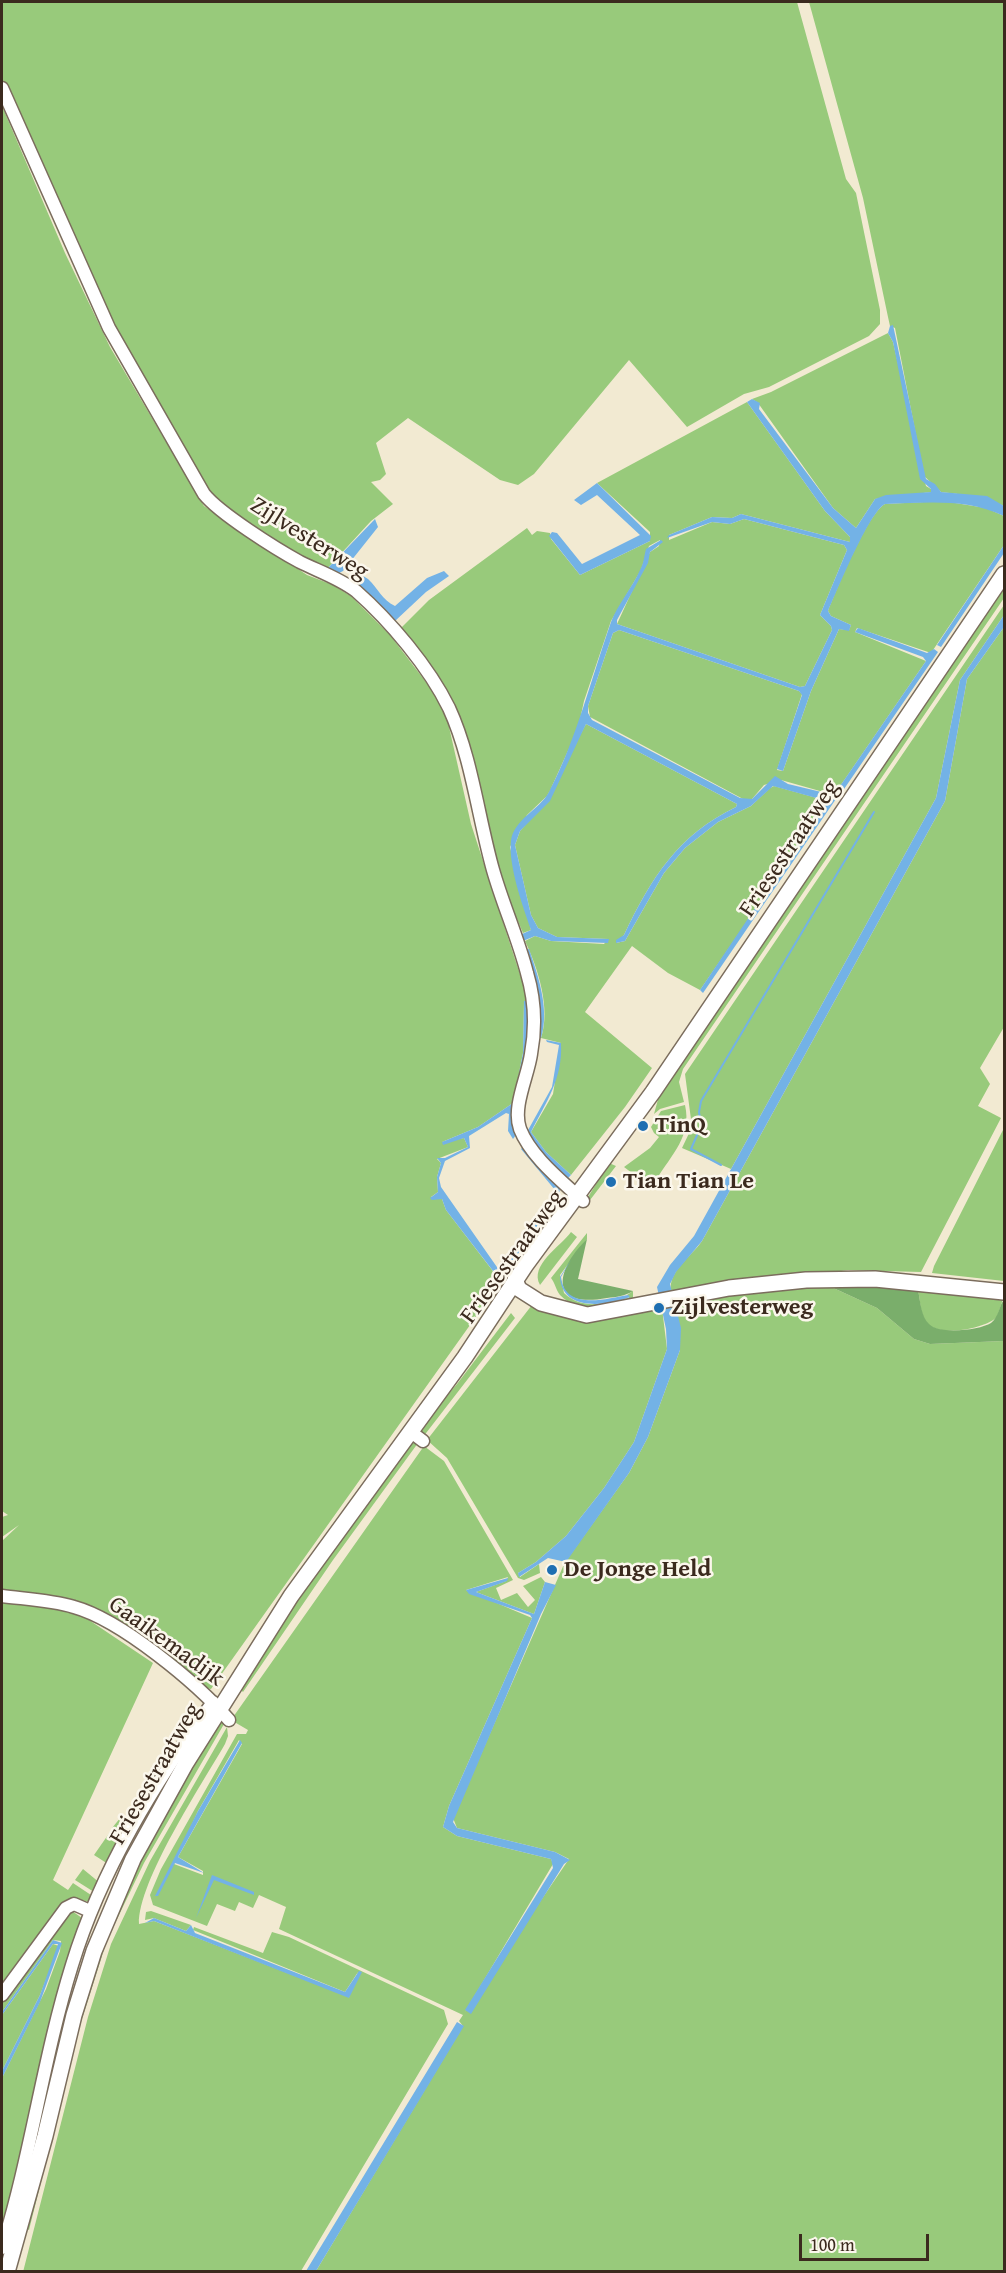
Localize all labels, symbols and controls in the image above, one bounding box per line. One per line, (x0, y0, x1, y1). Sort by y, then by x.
street label: Zijlvesterweg (244, 491, 374, 587)
street label: Friesestraatweg (734, 775, 846, 923)
place label: TinQ (655, 1112, 706, 1140)
marker: TinQ (636, 1119, 650, 1133)
place label: Tian Tian Le (623, 1168, 754, 1196)
marker: Tian Tian Le (604, 1175, 618, 1189)
street label: Friesestraatweg (455, 1184, 571, 1330)
place label: Zijlvesterweg (671, 1294, 813, 1322)
marker: Zijlvesterweg (652, 1301, 666, 1315)
place label: De Jonge Held (564, 1556, 711, 1584)
marker: De Jonge Held (545, 1563, 559, 1577)
street label: Gaaikemadijk (103, 1590, 229, 1694)
street label: Friesestraatweg (104, 1698, 208, 1850)
scale bar (802, 2222, 932, 2260)
text: 100 m (810, 2231, 855, 2258)

